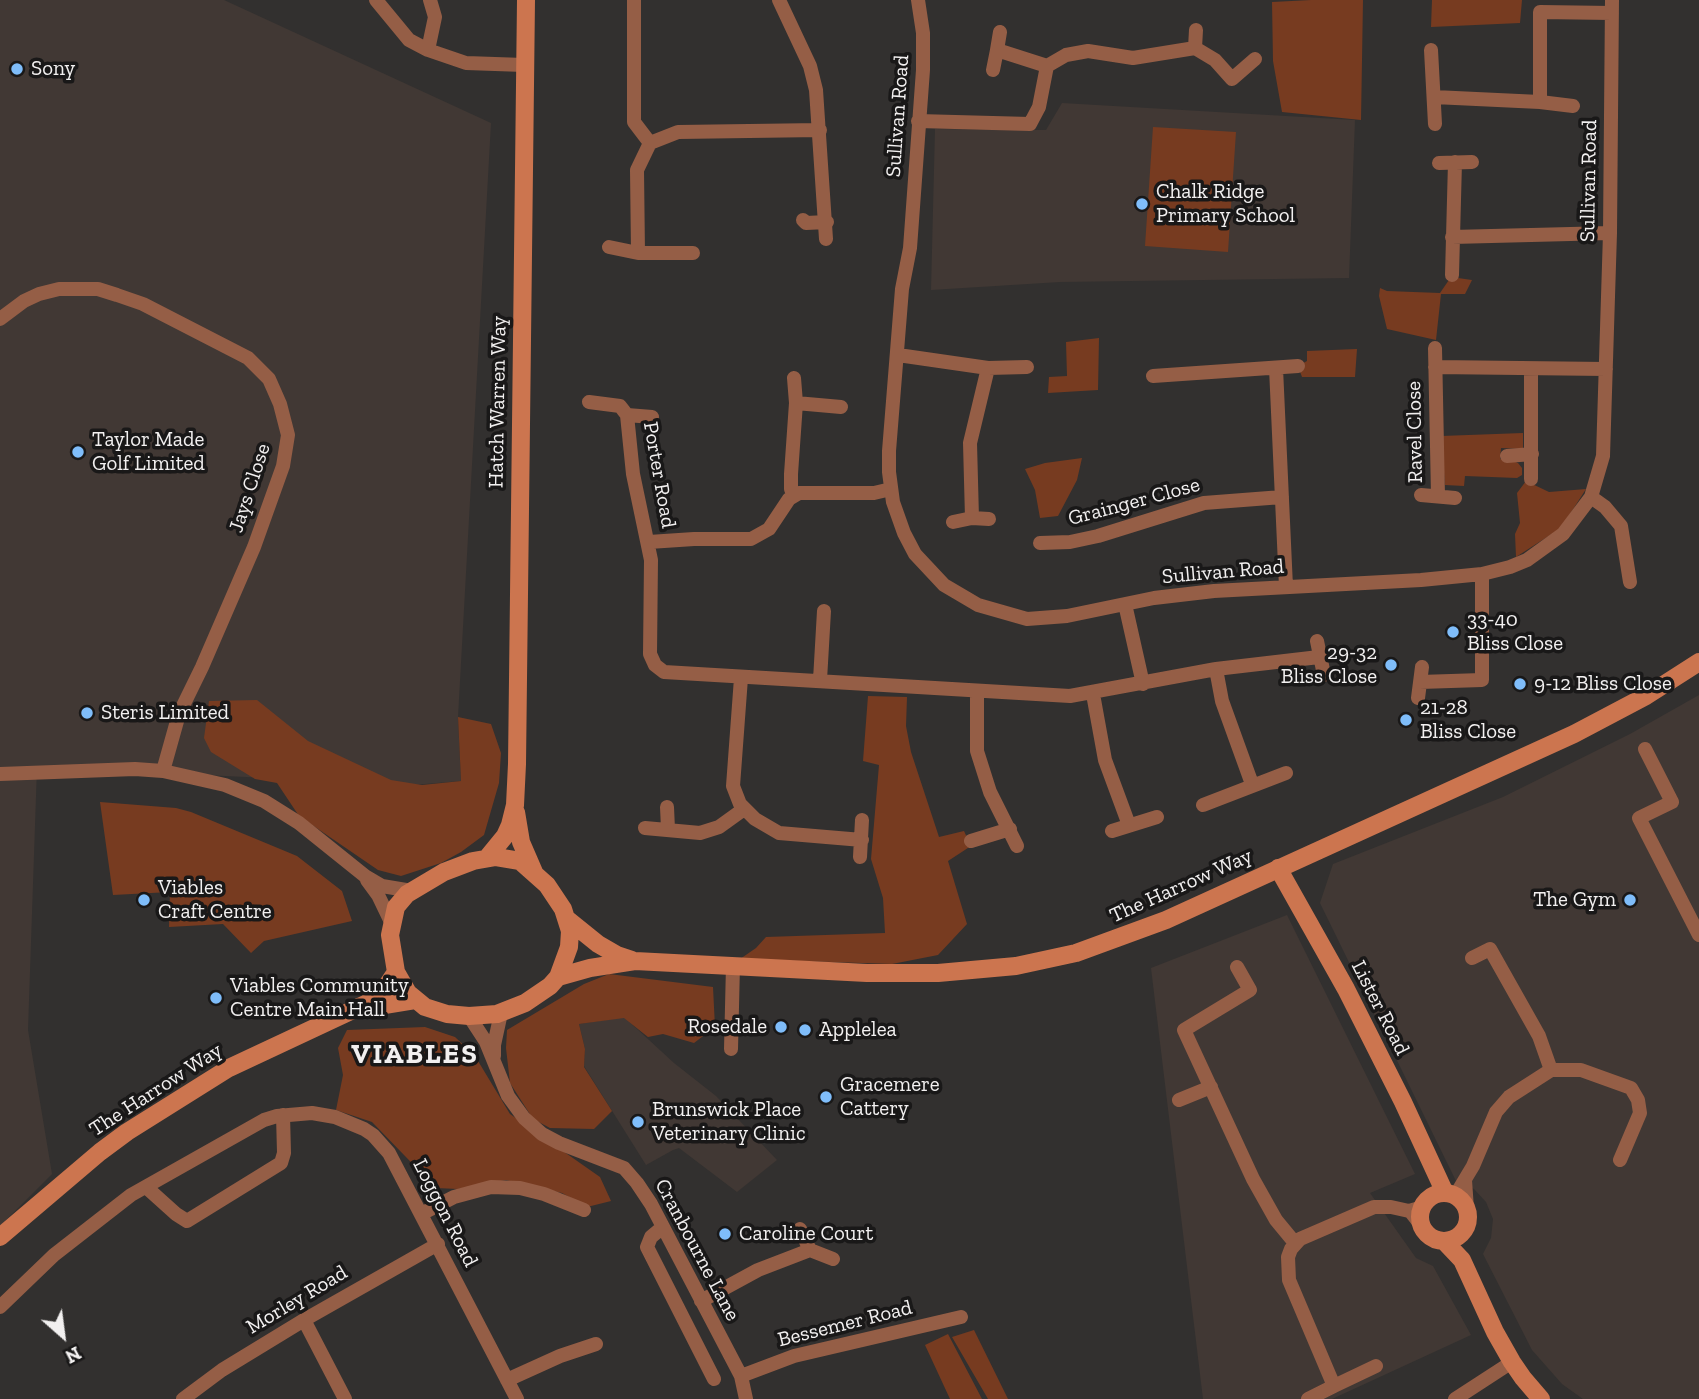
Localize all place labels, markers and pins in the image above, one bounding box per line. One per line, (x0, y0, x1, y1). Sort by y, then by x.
place label: Sony (31, 56, 75, 82)
marker: Sony (9, 61, 25, 77)
place label: Chalk Ridge Primary School (1156, 179, 1295, 229)
marker: Chalk Ridge Primary School (1134, 196, 1150, 212)
place label: Taylor Made Golf Limited (92, 427, 205, 477)
marker: Taylor Made Golf Limited (70, 444, 86, 460)
place label: 33-40 Bliss Close (1467, 607, 1563, 657)
marker: 33-40 Bliss Close (1445, 624, 1461, 640)
place label: 29-32 Bliss Close (1281, 640, 1377, 690)
marker: 29-32 Bliss Close (1383, 657, 1399, 673)
place label: 9-12 Bliss Close (1534, 671, 1672, 697)
marker: 9-12 Bliss Close (1512, 676, 1528, 692)
place label: 21-28 Bliss Close (1420, 695, 1516, 745)
place label: Steris Limited (101, 700, 229, 726)
marker: Steris Limited (79, 705, 95, 721)
marker: 21-28 Bliss Close (1398, 712, 1414, 728)
place label: Viables Craft Centre (158, 875, 272, 925)
place label: The Gym (1533, 887, 1616, 913)
marker: Viables Craft Centre (136, 892, 152, 908)
marker: The Gym (1622, 892, 1638, 908)
place label: Viables Community Centre Main Hall (230, 973, 409, 1023)
marker: Viables Community Centre Main Hall (208, 990, 224, 1006)
place label: Rosedale (687, 1014, 767, 1040)
place label: Applelea (819, 1017, 897, 1043)
marker: Rosedale (773, 1019, 789, 1035)
marker: Applelea (797, 1022, 813, 1038)
place label: Gracemere Cattery (840, 1072, 940, 1122)
marker: Gracemere Cattery (818, 1089, 834, 1105)
place label: Brunswick Place Veterinary Clinic (652, 1097, 806, 1147)
marker: Brunswick Place Veterinary Clinic (630, 1114, 646, 1130)
place label: Caroline Court (739, 1221, 873, 1247)
marker: Caroline Court (717, 1226, 733, 1242)

